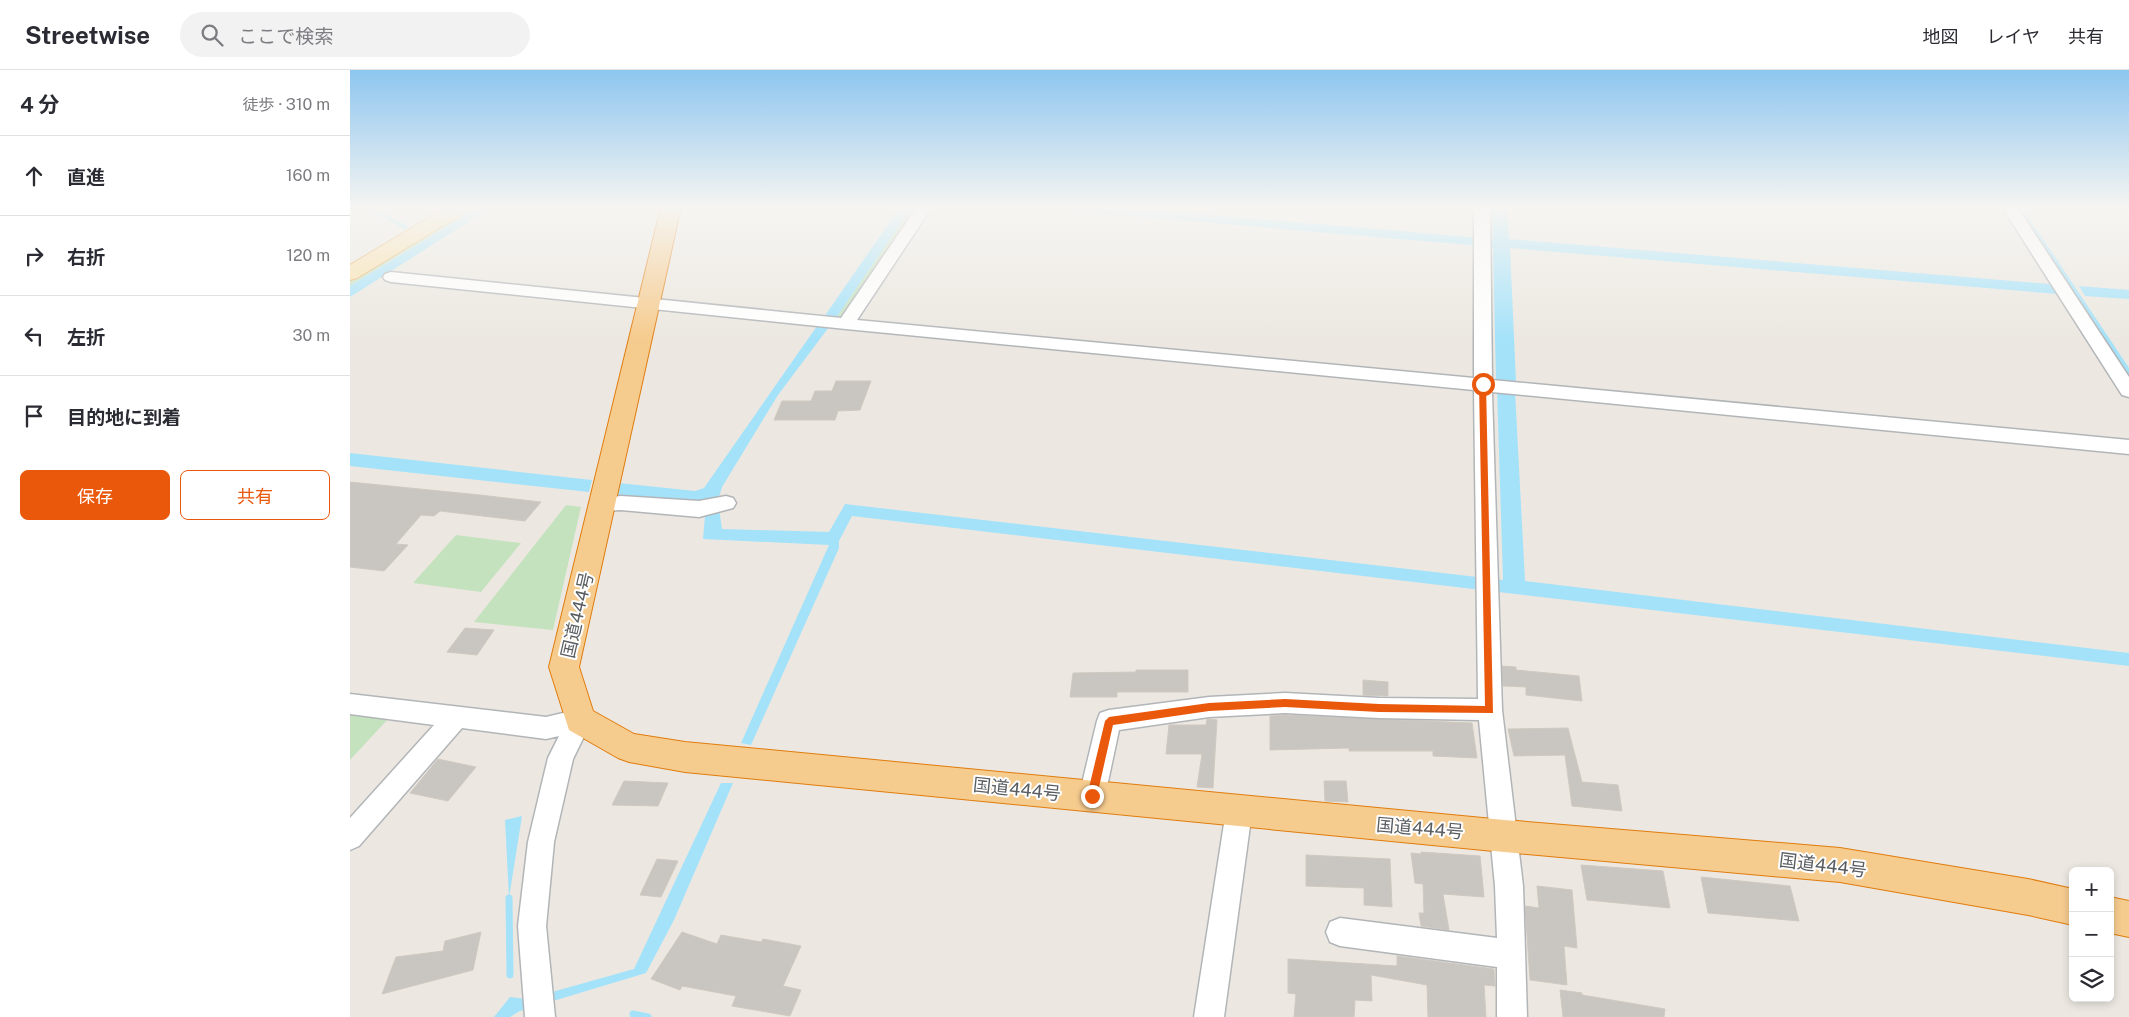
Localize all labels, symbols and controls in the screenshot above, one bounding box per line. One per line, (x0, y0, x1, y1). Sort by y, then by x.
search box (180, 12, 530, 57)
text: Streetwise (25, 21, 150, 49)
icon: search (198, 21, 226, 49)
text: ここで検索 (238, 25, 333, 47)
text: 地図 (1923, 26, 1959, 47)
text: レイヤ (1987, 26, 2040, 47)
text: 共有 (2068, 26, 2104, 47)
text: 4 分 (20, 92, 60, 117)
text: 徒歩 · 310 m (243, 95, 330, 114)
icon: ahead (20, 162, 48, 190)
text: 直進 (67, 166, 105, 188)
text: 160 m (286, 166, 330, 185)
icon: right (20, 242, 48, 270)
text: 右折 (67, 246, 105, 268)
text: 120 m (286, 246, 330, 265)
icon: left (20, 322, 48, 350)
text: 左折 (67, 326, 105, 348)
text: 30 m (293, 326, 330, 345)
route start (1472, 373, 1495, 396)
icon: arrive (20, 402, 48, 430)
text: 目的地に到着 (67, 406, 181, 428)
button: 保存 (20, 470, 170, 520)
button: 共有 (180, 470, 330, 520)
street label: 国道444号 (557, 570, 597, 660)
street label: 国道444号 (972, 774, 1062, 804)
route end (1081, 785, 1104, 808)
street label: 国道444号 (1375, 814, 1465, 842)
street label: 国道444号 (1778, 849, 1868, 881)
map controls (2069, 867, 2114, 1002)
button: + (2069, 867, 2114, 912)
button: − (2069, 912, 2114, 957)
button: layers (2069, 957, 2114, 1002)

